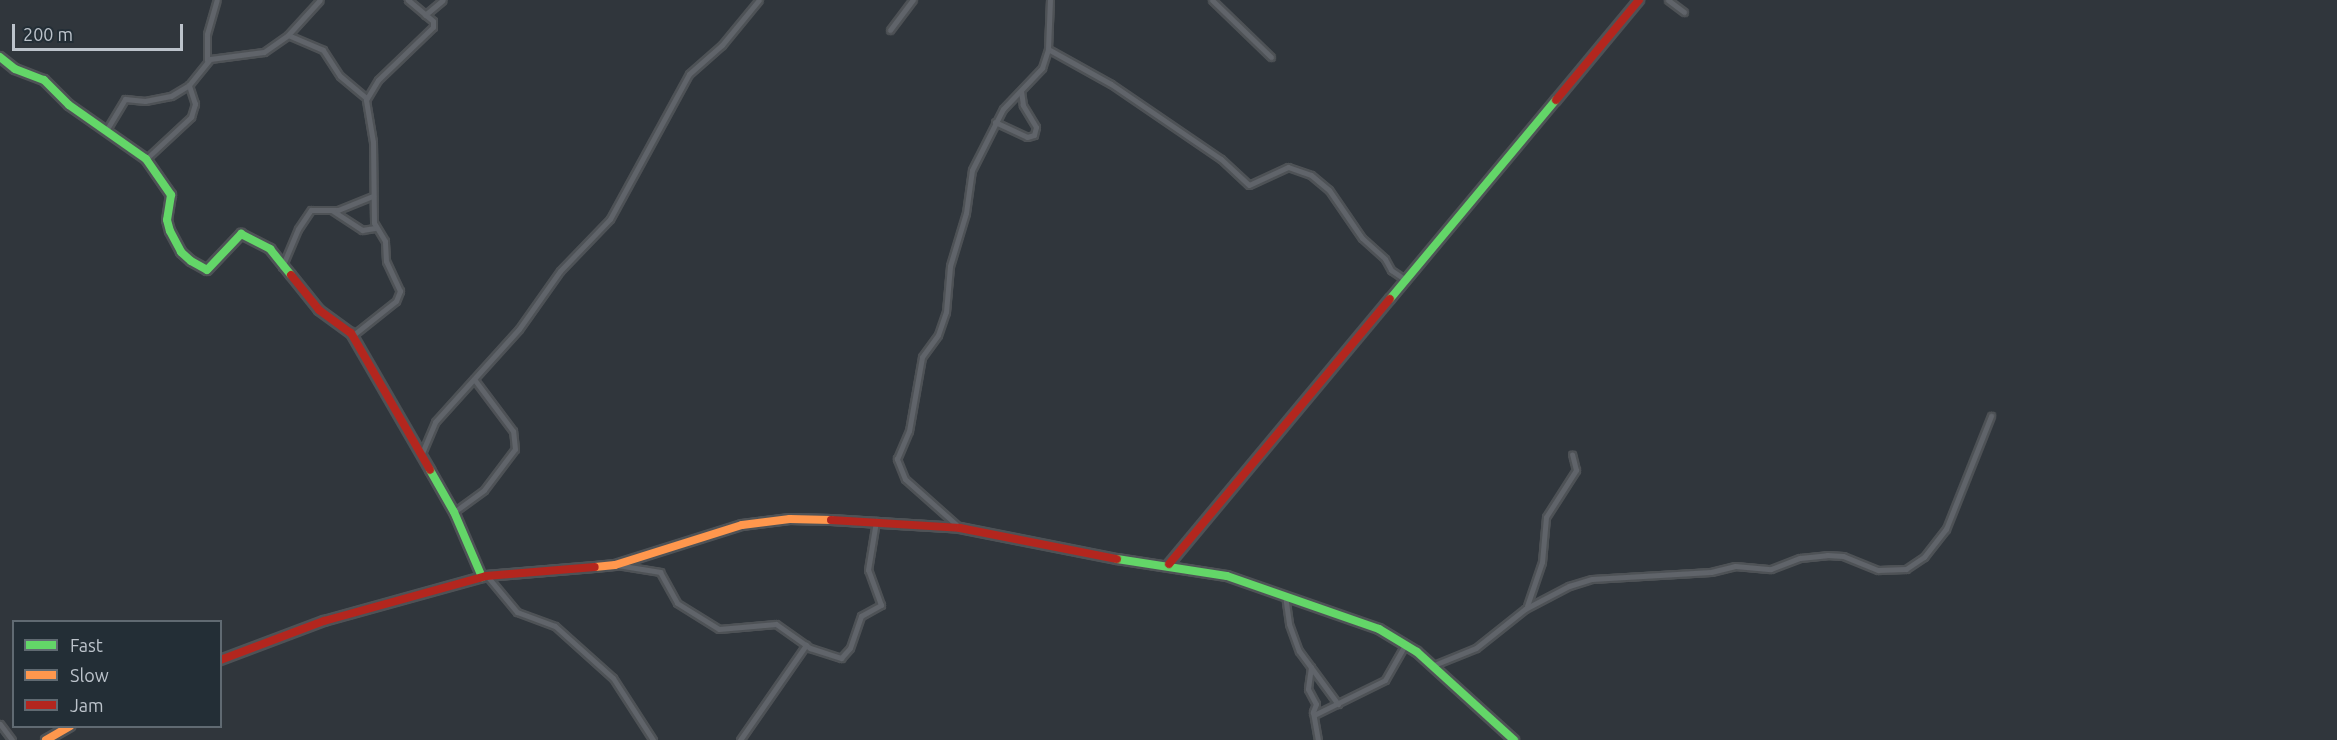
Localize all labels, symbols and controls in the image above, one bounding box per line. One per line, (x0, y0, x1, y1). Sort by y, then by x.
scale bar (15, 12, 186, 50)
text: 200 m (23, 24, 73, 44)
legend (12, 620, 222, 728)
text: Fast (70, 635, 103, 655)
text: Slow (70, 665, 109, 685)
text: Jam (70, 695, 104, 715)

